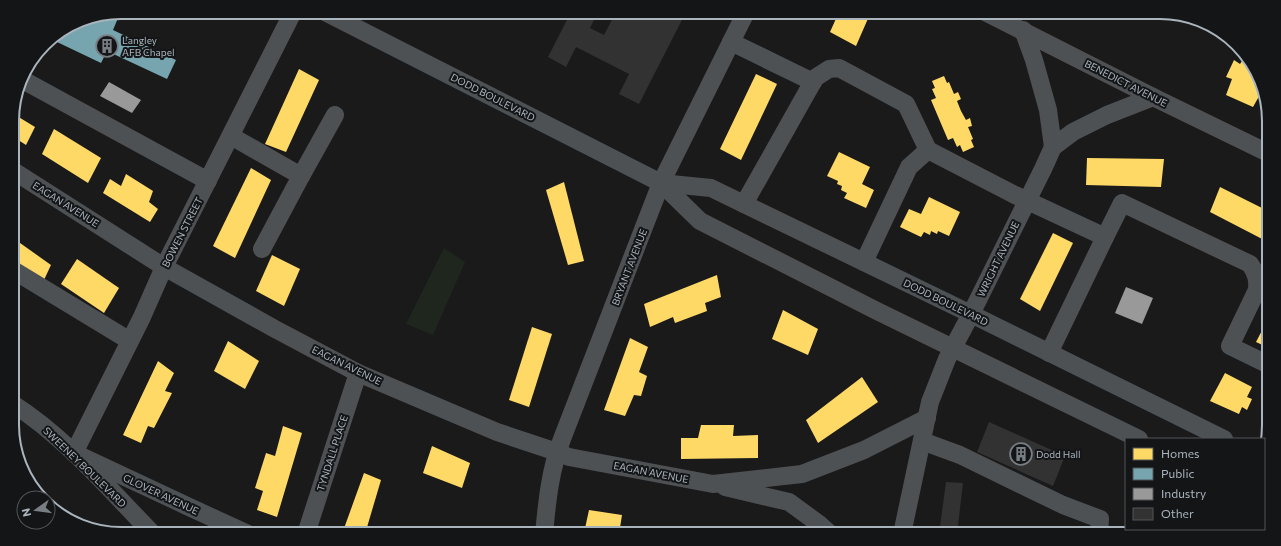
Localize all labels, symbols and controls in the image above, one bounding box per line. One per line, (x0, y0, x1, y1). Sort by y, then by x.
building icon: Langley AFB Chapel (94, 33, 120, 59)
place label: Langley AFB Chapel (122, 34, 175, 58)
street label: BENEDICT AVENUE (1083, 57, 1169, 109)
street label: DODD BOULEVARD (449, 71, 537, 123)
street label: EAGAN AVENUE (31, 179, 101, 229)
street label: BOWEN STREET (159, 194, 205, 269)
street label: WRIGHT AVENUE (975, 219, 1022, 299)
street label: BRYANT AVENUE (609, 227, 649, 307)
street label: DODD BOULEVARD (902, 276, 990, 328)
street label: EAGAN AVENUE (310, 343, 384, 387)
street label: TYNDALL PLACE (314, 413, 350, 493)
street label: SWEENEY BOULEVARD (41, 424, 129, 510)
legend (1125, 438, 1265, 530)
building icon: Dodd Hall (1008, 441, 1034, 467)
text: Homes (1161, 446, 1199, 460)
place label: Dodd Hall (1036, 448, 1081, 460)
street label: EAGAN AVENUE (613, 459, 689, 485)
text: Public (1161, 466, 1194, 480)
street label: GLOVER AVENUE (121, 471, 201, 517)
text: Industry (1161, 486, 1206, 500)
north arrow (16, 490, 56, 530)
text: Other (1161, 506, 1194, 520)
text: N (19, 507, 33, 518)

